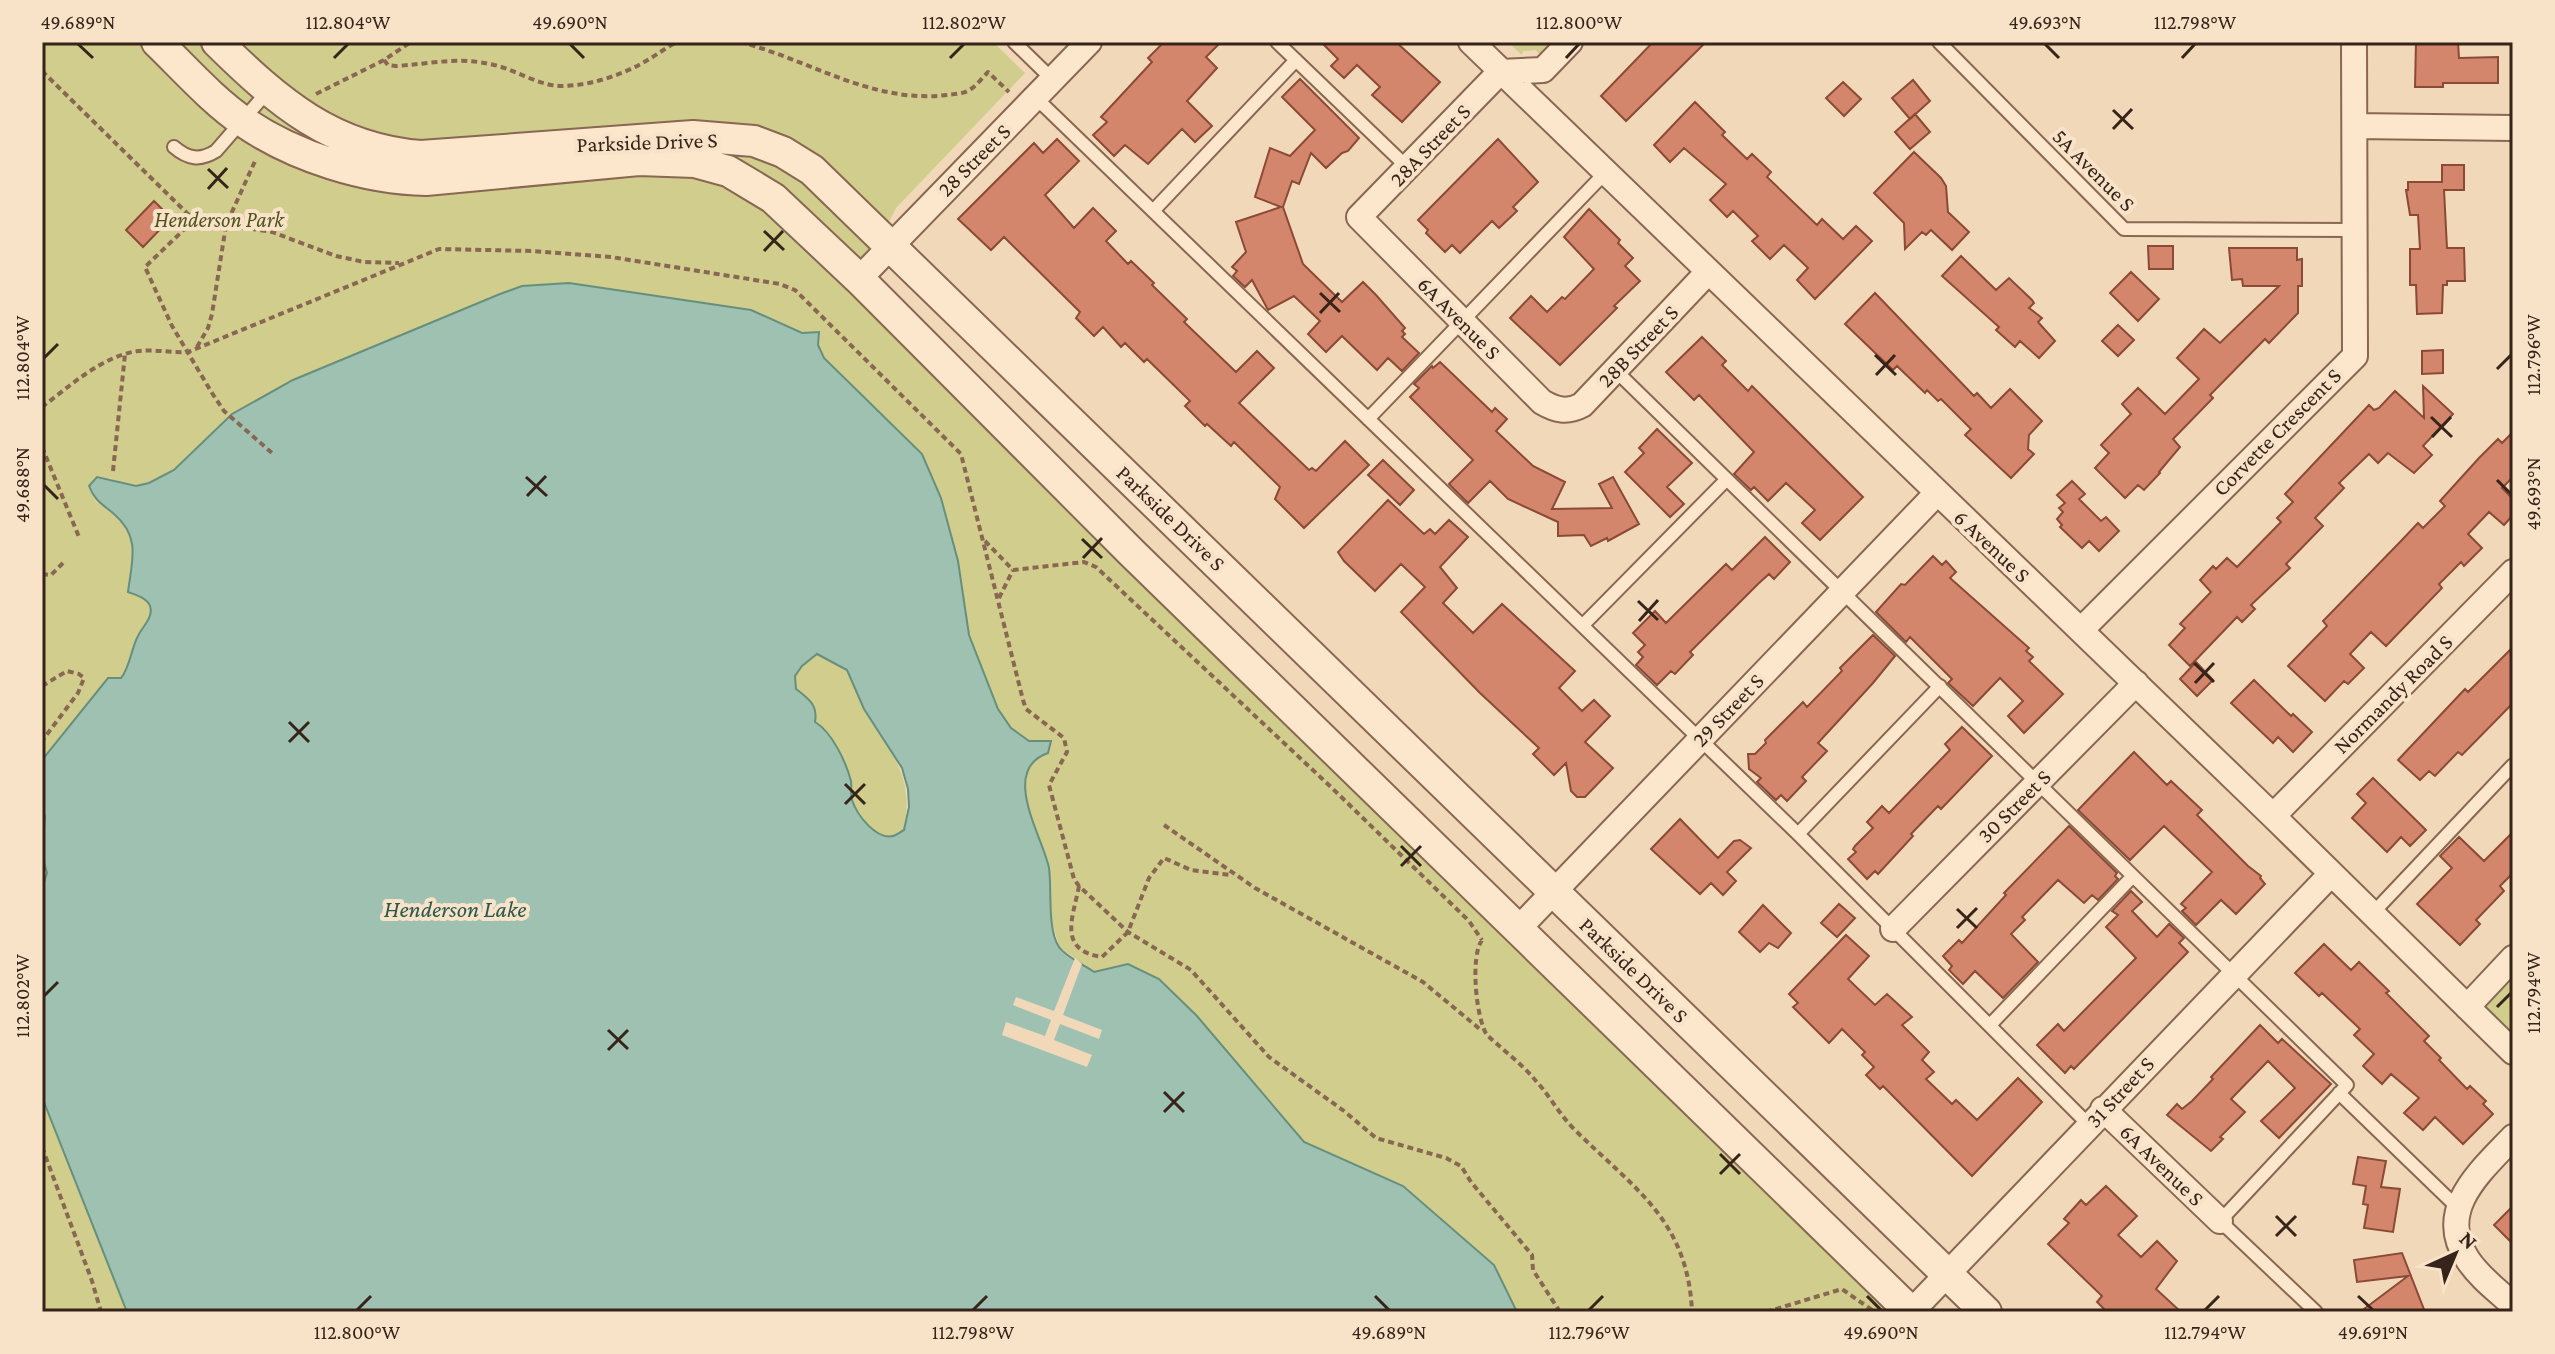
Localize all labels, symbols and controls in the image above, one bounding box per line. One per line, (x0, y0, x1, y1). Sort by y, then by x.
text: 49.689°N (40, 11, 116, 33)
text: 112.804°W (306, 11, 391, 33)
text: 49.690°N (532, 11, 608, 33)
text: 112.802°W (922, 11, 1007, 33)
text: 112.800°W (1536, 11, 1623, 33)
text: 49.693°N (2008, 11, 2082, 33)
text: 112.798°W (2154, 11, 2237, 33)
street label: 28A Street S (1385, 99, 1475, 191)
street label: 28 Street S (932, 118, 1016, 202)
street label: 5A Avenue S (2048, 124, 2140, 216)
street label: Parkside Drive S (576, 127, 718, 157)
park label: Henderson Park (154, 207, 285, 232)
street label: 6A Avenue S (1412, 271, 1506, 365)
street label: 28B Street S (1593, 300, 1683, 392)
text: 112.796°W (2522, 314, 2544, 396)
text: 112.804°W (11, 315, 33, 401)
street label: Corvette Crescent S (2208, 363, 2346, 501)
text: 49.688°N (11, 447, 33, 523)
text: 49.693°N (2522, 457, 2544, 531)
street label: Parkside Drive S (1112, 460, 1230, 576)
street label: 6 Avenue S (1949, 505, 2035, 587)
street label: Normandy Road S (2328, 629, 2458, 759)
street label: 29 Street S (1687, 668, 1769, 752)
street label: 30 Street S (1972, 764, 2056, 848)
water label: Henderson Lake (384, 895, 526, 922)
street label: Parkside Drive S (1575, 912, 1693, 1028)
text: 112.794°W (2522, 952, 2544, 1034)
text: 112.802°W (11, 953, 33, 1038)
street label: 31 Street S (2081, 1051, 2159, 1133)
street label: 6A Avenue S (2115, 1119, 2209, 1211)
north arrow (2415, 1214, 2495, 1294)
text: N (2454, 1226, 2483, 1254)
text: 112.800°W (314, 1321, 401, 1343)
text: 112.798°W (932, 1321, 1015, 1343)
text: 49.689°N (1351, 1321, 1427, 1343)
text: 112.796°W (1548, 1321, 1630, 1343)
text: 49.690°N (1843, 1321, 1919, 1343)
text: 112.794°W (2164, 1321, 2246, 1343)
text: 49.691°N (2338, 1321, 2408, 1343)

